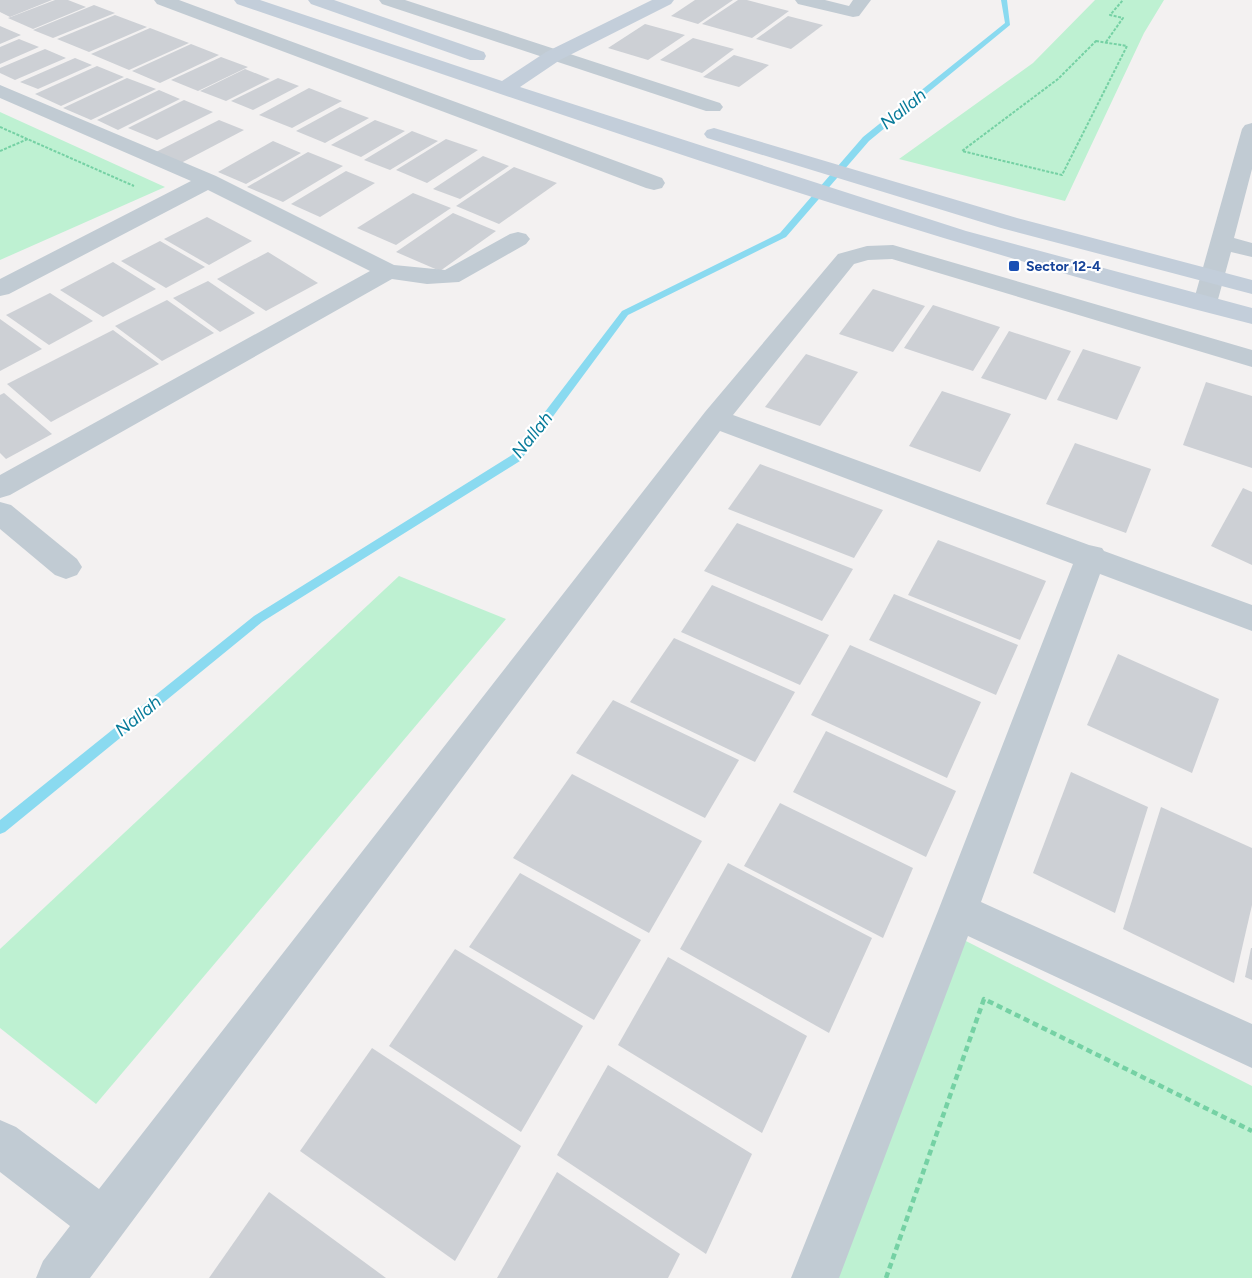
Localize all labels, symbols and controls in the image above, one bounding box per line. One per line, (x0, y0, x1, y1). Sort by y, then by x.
water label: Nallah (875, 84, 931, 134)
place label: Sector 12-4 (1026, 258, 1101, 275)
marker: Sector 12-4 (1007, 259, 1021, 273)
water label: Nallah (507, 407, 557, 463)
water label: Nallah (110, 691, 166, 741)

